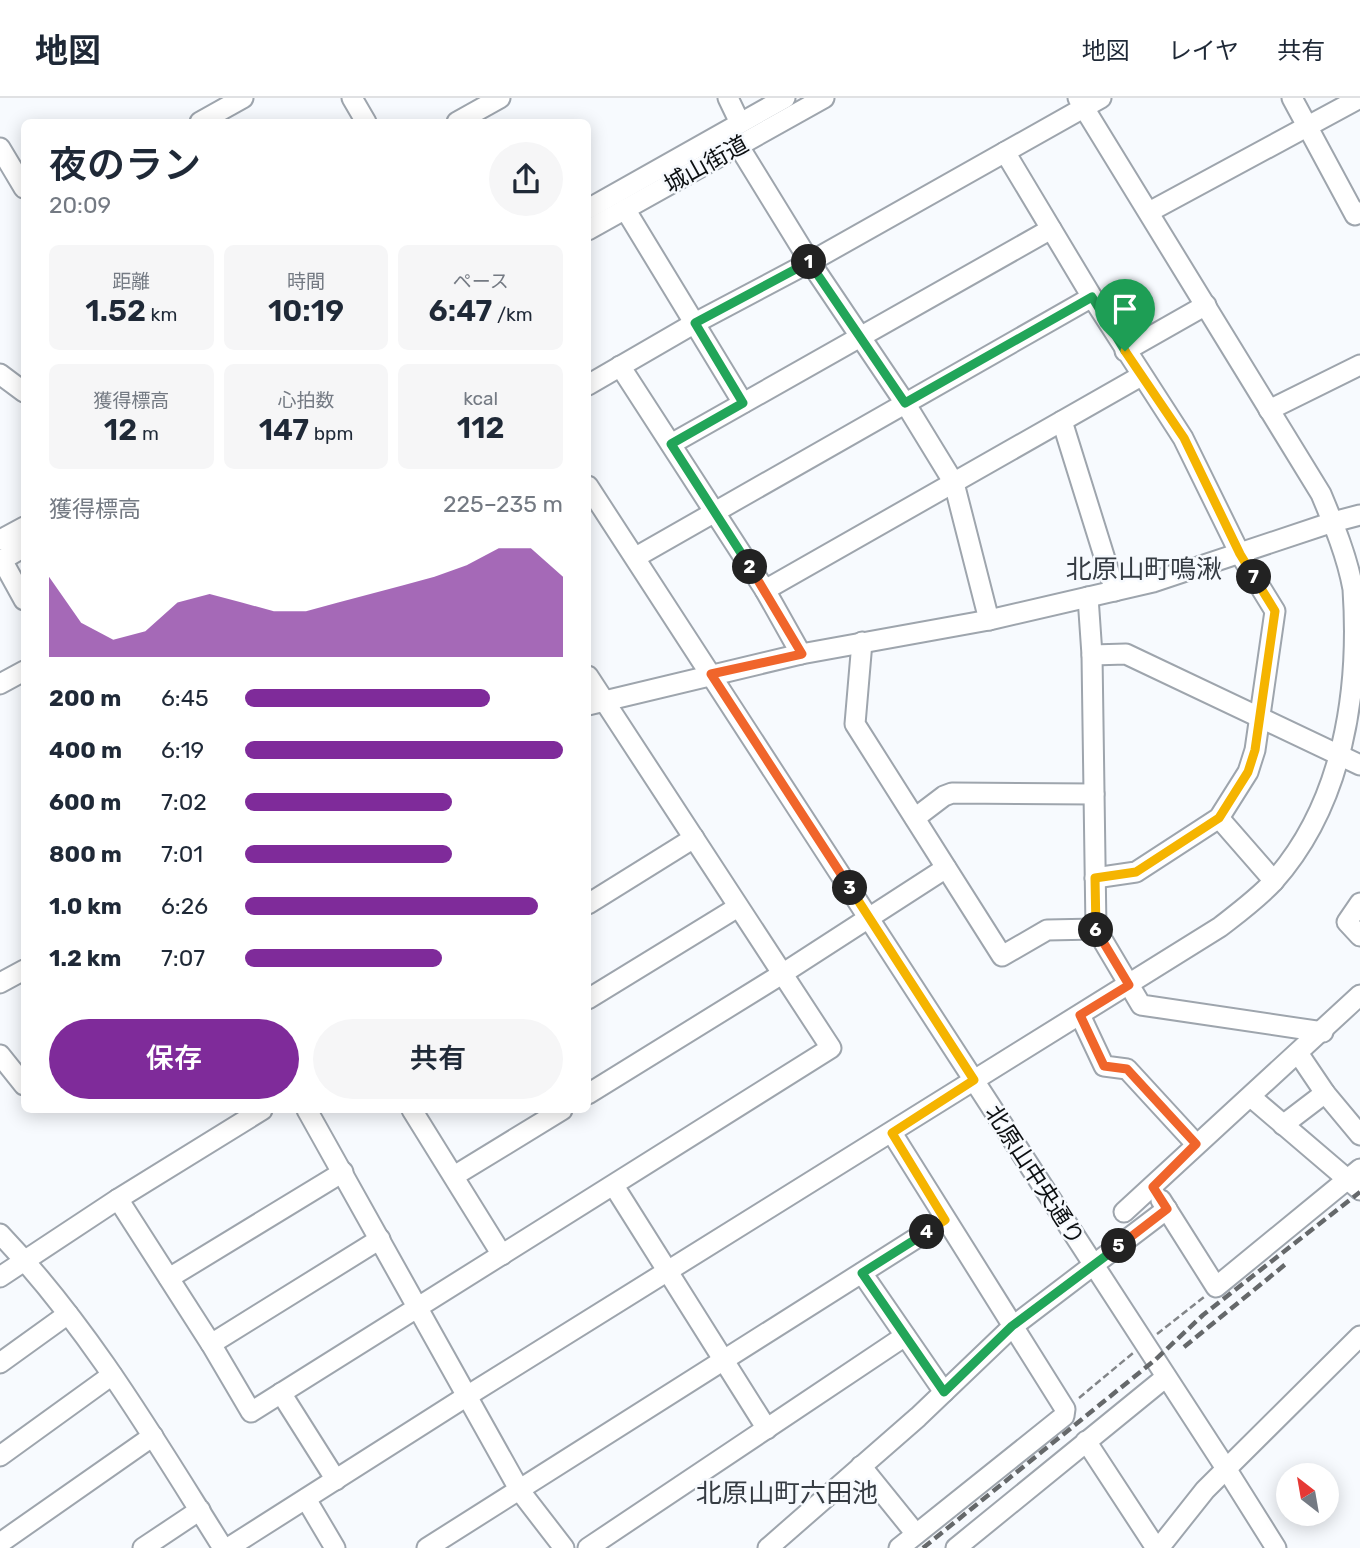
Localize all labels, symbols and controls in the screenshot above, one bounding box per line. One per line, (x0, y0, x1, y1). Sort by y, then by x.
text: 地図 (35, 31, 101, 70)
text: 地図 (1082, 37, 1130, 65)
text: レイヤ (1168, 37, 1239, 65)
text: 共有 (1277, 37, 1325, 65)
street label: 城山街道 (659, 129, 753, 199)
text: 夜のラン (49, 142, 201, 188)
button: share (489, 142, 563, 216)
text: 20:09 (49, 191, 111, 219)
pin: 1 (792, 244, 826, 280)
text: 1 (804, 250, 813, 273)
text: 距離 (112, 270, 150, 293)
text: 時間 (287, 270, 325, 293)
text: ペース (453, 270, 509, 293)
pin (1095, 279, 1155, 351)
icon: arrive (1106, 290, 1144, 328)
text: 1.52 (85, 293, 146, 329)
text: 10:19 (268, 293, 344, 329)
text: 6:47 (429, 293, 492, 329)
text: km (146, 303, 177, 326)
text: /km (492, 303, 533, 326)
text: kcal (463, 387, 498, 410)
text: 獲得標高 (93, 389, 169, 412)
text: 心拍数 (277, 389, 335, 412)
text: 112 (457, 410, 505, 446)
text: 12 (104, 412, 137, 448)
text: 147 (259, 412, 309, 448)
text: m (137, 422, 159, 445)
text: bpm (309, 422, 353, 445)
text: 225–235 m (443, 490, 563, 518)
text: 獲得標高 (49, 495, 141, 523)
pin: 2 (732, 550, 768, 584)
district label: 北原山町鳴湫 (1066, 554, 1222, 585)
text: 2 (743, 555, 756, 578)
pin: 7 (1236, 560, 1272, 594)
text: 7 (1248, 565, 1259, 588)
text: 200 m (49, 684, 121, 712)
text: 6:45 (161, 684, 209, 712)
text: 400 m (49, 736, 122, 764)
text: 6:19 (161, 736, 204, 764)
text: 600 m (49, 788, 121, 816)
text: 7:02 (161, 788, 207, 816)
text: 800 m (49, 840, 122, 868)
text: 7:01 (161, 840, 203, 868)
pin: 3 (832, 870, 868, 906)
text: 3 (843, 876, 856, 899)
text: 1.0 km (49, 892, 122, 920)
text: 6:26 (161, 892, 208, 920)
pin: 6 (1078, 912, 1114, 948)
text: 6 (1089, 918, 1102, 941)
text: 1.2 km (49, 944, 121, 972)
text: 7:07 (161, 944, 205, 972)
button: 保存 (49, 1019, 299, 1099)
button: 共有 (313, 1019, 563, 1099)
street label: 北原山中央通り (979, 1100, 1091, 1250)
pin: 4 (909, 1214, 944, 1250)
text: 4 (920, 1220, 933, 1243)
pin: 5 (1102, 1228, 1136, 1264)
text: 5 (1112, 1234, 1125, 1257)
north arrow (1276, 1463, 1339, 1526)
map controls (1276, 1463, 1339, 1526)
district label: 北原山町六田池 (696, 1478, 878, 1509)

